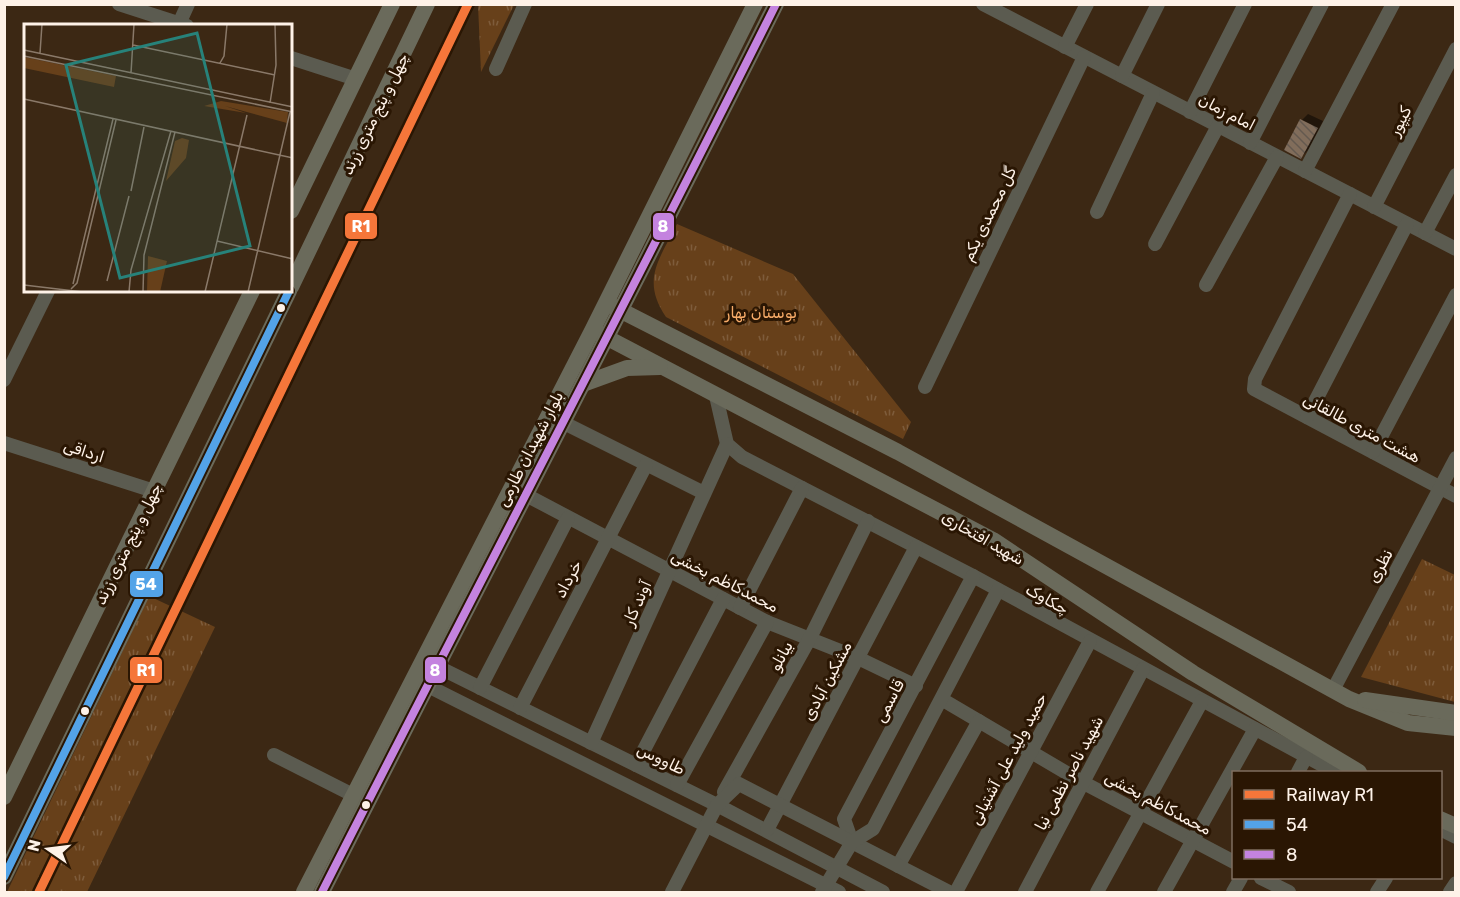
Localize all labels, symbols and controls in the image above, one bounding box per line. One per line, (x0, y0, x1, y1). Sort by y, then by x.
inset map (24, 24, 292, 292)
street label: چهل و پنج متری زرند (337, 50, 414, 179)
street label: امام زمان (1195, 90, 1259, 135)
street label: کیپور (1384, 102, 1417, 140)
street label: گل محمدی یکم (958, 163, 1021, 265)
line badge: R1 (344, 212, 378, 240)
line badge: 8 (652, 212, 675, 241)
text: R1 (351, 217, 371, 236)
text: 8 (658, 217, 669, 236)
unlabelled marker (275, 302, 287, 314)
park label: بوستان بهار (724, 303, 797, 323)
street label: بلوار شهیدان طارمی (493, 388, 568, 510)
street label: هشت متری طالقانی (1300, 389, 1424, 468)
street label: ارداقی (61, 436, 107, 467)
street label: چهل و پنج متری زرند (90, 480, 167, 609)
street label: شهید افتخاری (938, 507, 1027, 570)
street label: محمدکاظم بخشی (668, 546, 782, 617)
street label: نظری (1363, 546, 1398, 587)
street label: خرداد (550, 557, 587, 602)
line badge: 54 (129, 570, 164, 598)
text: 54 (135, 575, 157, 594)
street label: آوند کار (618, 577, 656, 630)
street label: چکاوک (1022, 580, 1072, 619)
street label: بیانلو (765, 638, 798, 675)
street label: مشکین آبادی (798, 638, 856, 724)
line badge: R1 (129, 656, 163, 684)
line badge: 8 (424, 656, 447, 684)
text: R1 (136, 661, 156, 680)
text: 8 (430, 661, 441, 680)
street label: قاسمی (870, 676, 908, 726)
street label: حمید ولید علی آشتیانی (965, 690, 1052, 829)
unlabelled marker (79, 705, 91, 717)
street label: شهید ناصر نظمی نیا (1031, 712, 1108, 834)
street label: طاووس (633, 739, 688, 780)
street label: محمدکاظم بخشی (1101, 767, 1215, 840)
legend (1232, 771, 1442, 879)
text: Railway R1 (1286, 784, 1374, 806)
unlabelled marker (360, 799, 372, 811)
text: 54 (1286, 814, 1308, 836)
north arrow (18, 819, 78, 879)
text: N (23, 838, 45, 853)
text: 8 (1286, 844, 1297, 866)

